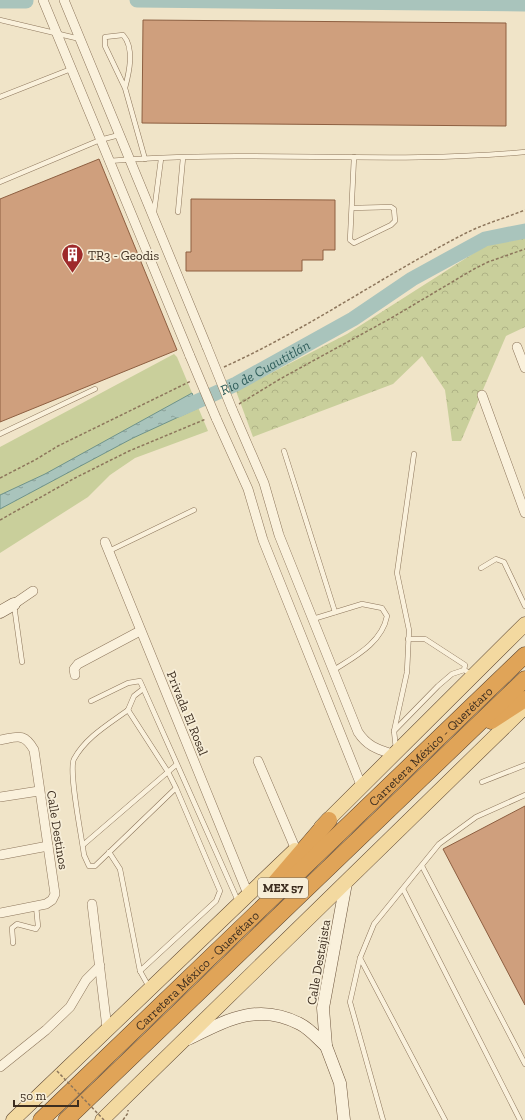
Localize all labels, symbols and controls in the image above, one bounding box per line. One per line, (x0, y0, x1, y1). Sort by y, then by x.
building icon: TR3 - Geodis (60, 242, 86, 275)
place label: TR3 - Geodis (88, 248, 159, 263)
water label: Rio de Cuautitlán (218, 337, 313, 399)
street label: Privada El Rosal (164, 669, 211, 758)
street label: Carretera México - Querétaro (366, 683, 496, 809)
street label: Calle Destinos (44, 789, 71, 871)
road number: MEX 57 (258, 878, 308, 898)
street label: Carretera México - Querétaro (132, 908, 262, 1034)
street label: Calle Destajista (304, 918, 334, 1006)
scale bar (14, 1082, 78, 1108)
text: 50 m (20, 1089, 47, 1103)

